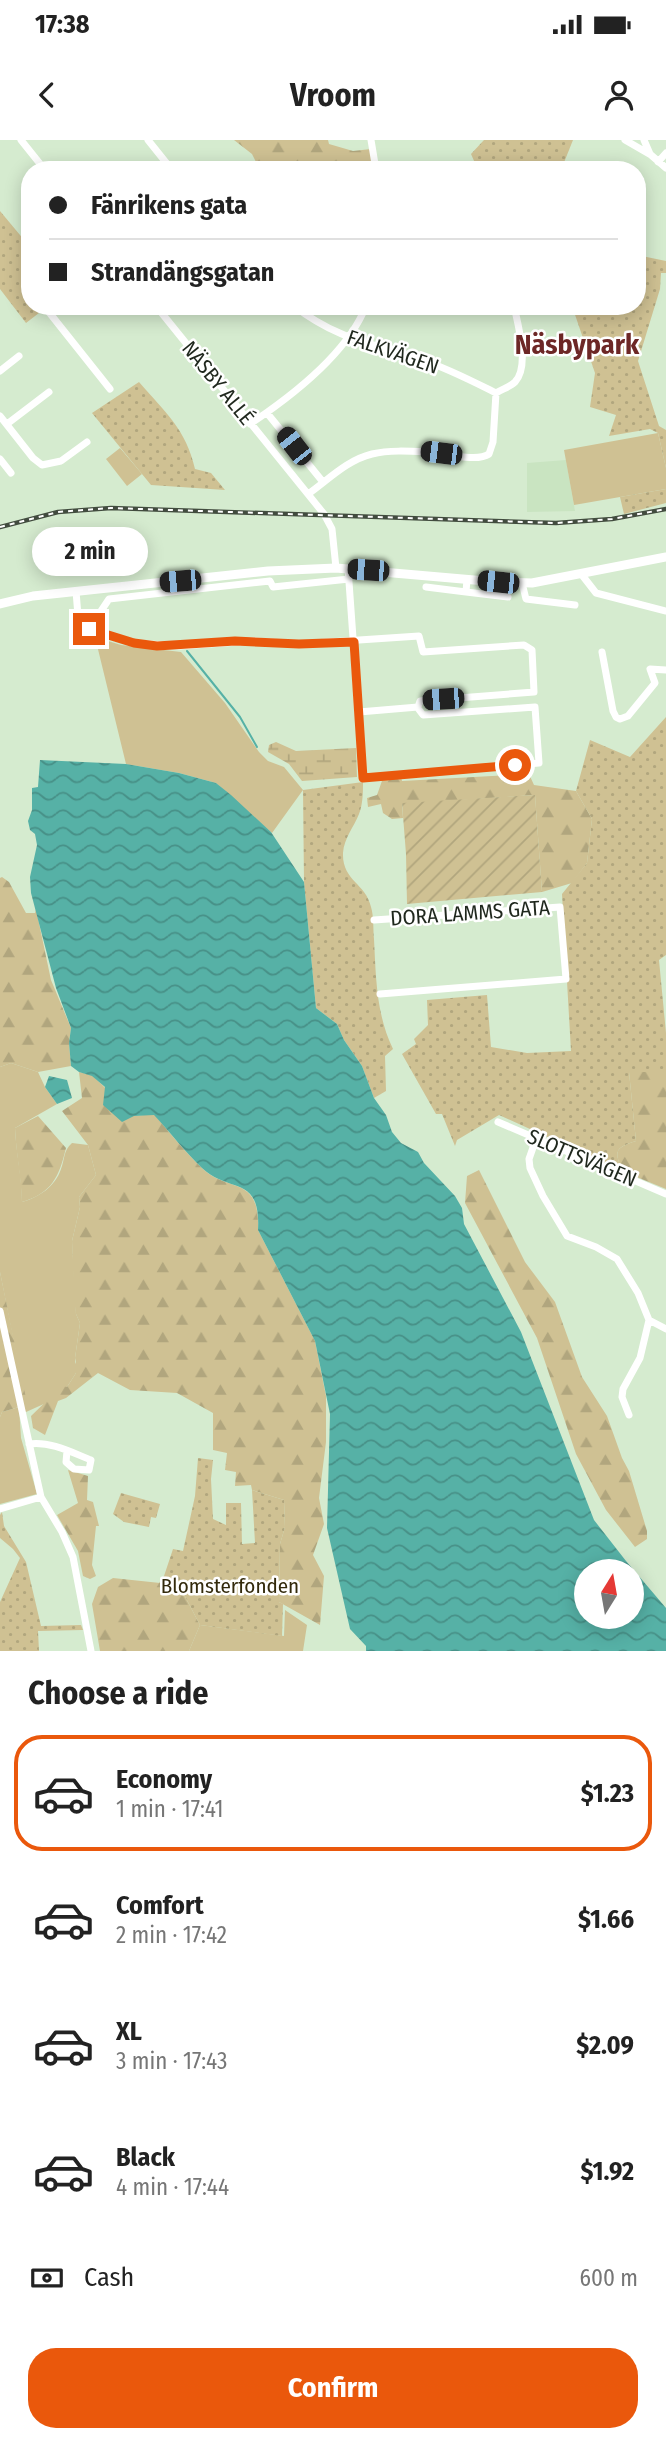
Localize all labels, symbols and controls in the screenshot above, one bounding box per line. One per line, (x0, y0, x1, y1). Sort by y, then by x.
text: 17:38 (35, 9, 89, 40)
icon: back (28, 76, 66, 114)
text: Vroom (290, 76, 376, 114)
icon: person (600, 76, 638, 114)
text: Fänrikens gata (91, 190, 247, 221)
text: Strandängsgatan (91, 257, 274, 288)
street label: FALKVÄGEN (344, 324, 442, 380)
district label: Näsbypark (515, 328, 640, 361)
street label: NÄSBY ALLÉ (176, 336, 260, 430)
car (273, 423, 316, 469)
car (419, 440, 464, 466)
callout: 2 min (31, 528, 147, 576)
text: 2 min (65, 537, 116, 565)
car (347, 558, 390, 582)
car (159, 569, 202, 593)
car (477, 569, 520, 595)
route end (73, 613, 105, 645)
car (422, 687, 465, 711)
route start (499, 749, 531, 781)
street label: DORA LAMMS GATA (389, 894, 551, 932)
street label: SLOTTSVÄGEN (523, 1123, 641, 1193)
north arrow (574, 1559, 644, 1629)
map controls (574, 1559, 644, 1629)
park label: Blomsterfonden (161, 1573, 299, 1599)
text: Choose a ride (28, 1674, 209, 1712)
icon: car (32, 1762, 95, 1825)
text: Economy (116, 1764, 212, 1795)
text: $1.23 (581, 1778, 634, 1809)
text: 1 min · 17:41 (116, 1795, 224, 1823)
icon: car (32, 1888, 95, 1951)
text: Comfort (116, 1890, 204, 1921)
text: $1.66 (578, 1904, 634, 1935)
text: 2 min · 17:42 (116, 1921, 227, 1949)
icon: car (32, 2014, 95, 2077)
text: XL (116, 2016, 142, 2047)
text: $2.09 (576, 2030, 634, 2061)
text: 3 min · 17:43 (116, 2047, 227, 2075)
icon: car (32, 2140, 95, 2203)
text: Black (116, 2142, 175, 2173)
text: $1.92 (580, 2156, 634, 2187)
text: 4 min · 17:44 (116, 2173, 229, 2201)
icon: cash (28, 2259, 66, 2297)
text: Cash (84, 2262, 134, 2293)
text: 600 m (580, 2264, 638, 2292)
button: Confirm (28, 2348, 638, 2428)

